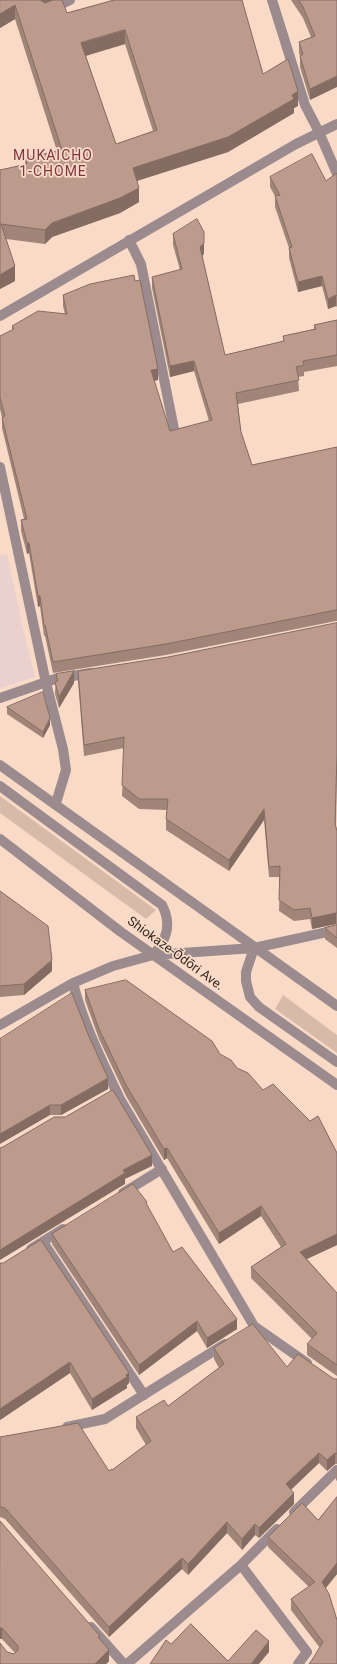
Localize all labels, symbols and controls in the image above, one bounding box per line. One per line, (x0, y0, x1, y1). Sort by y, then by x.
district label: MUKAICHO 1-CHOME (13, 148, 93, 180)
street label: Shiokaze-Ōdōri Ave. (124, 914, 226, 994)

